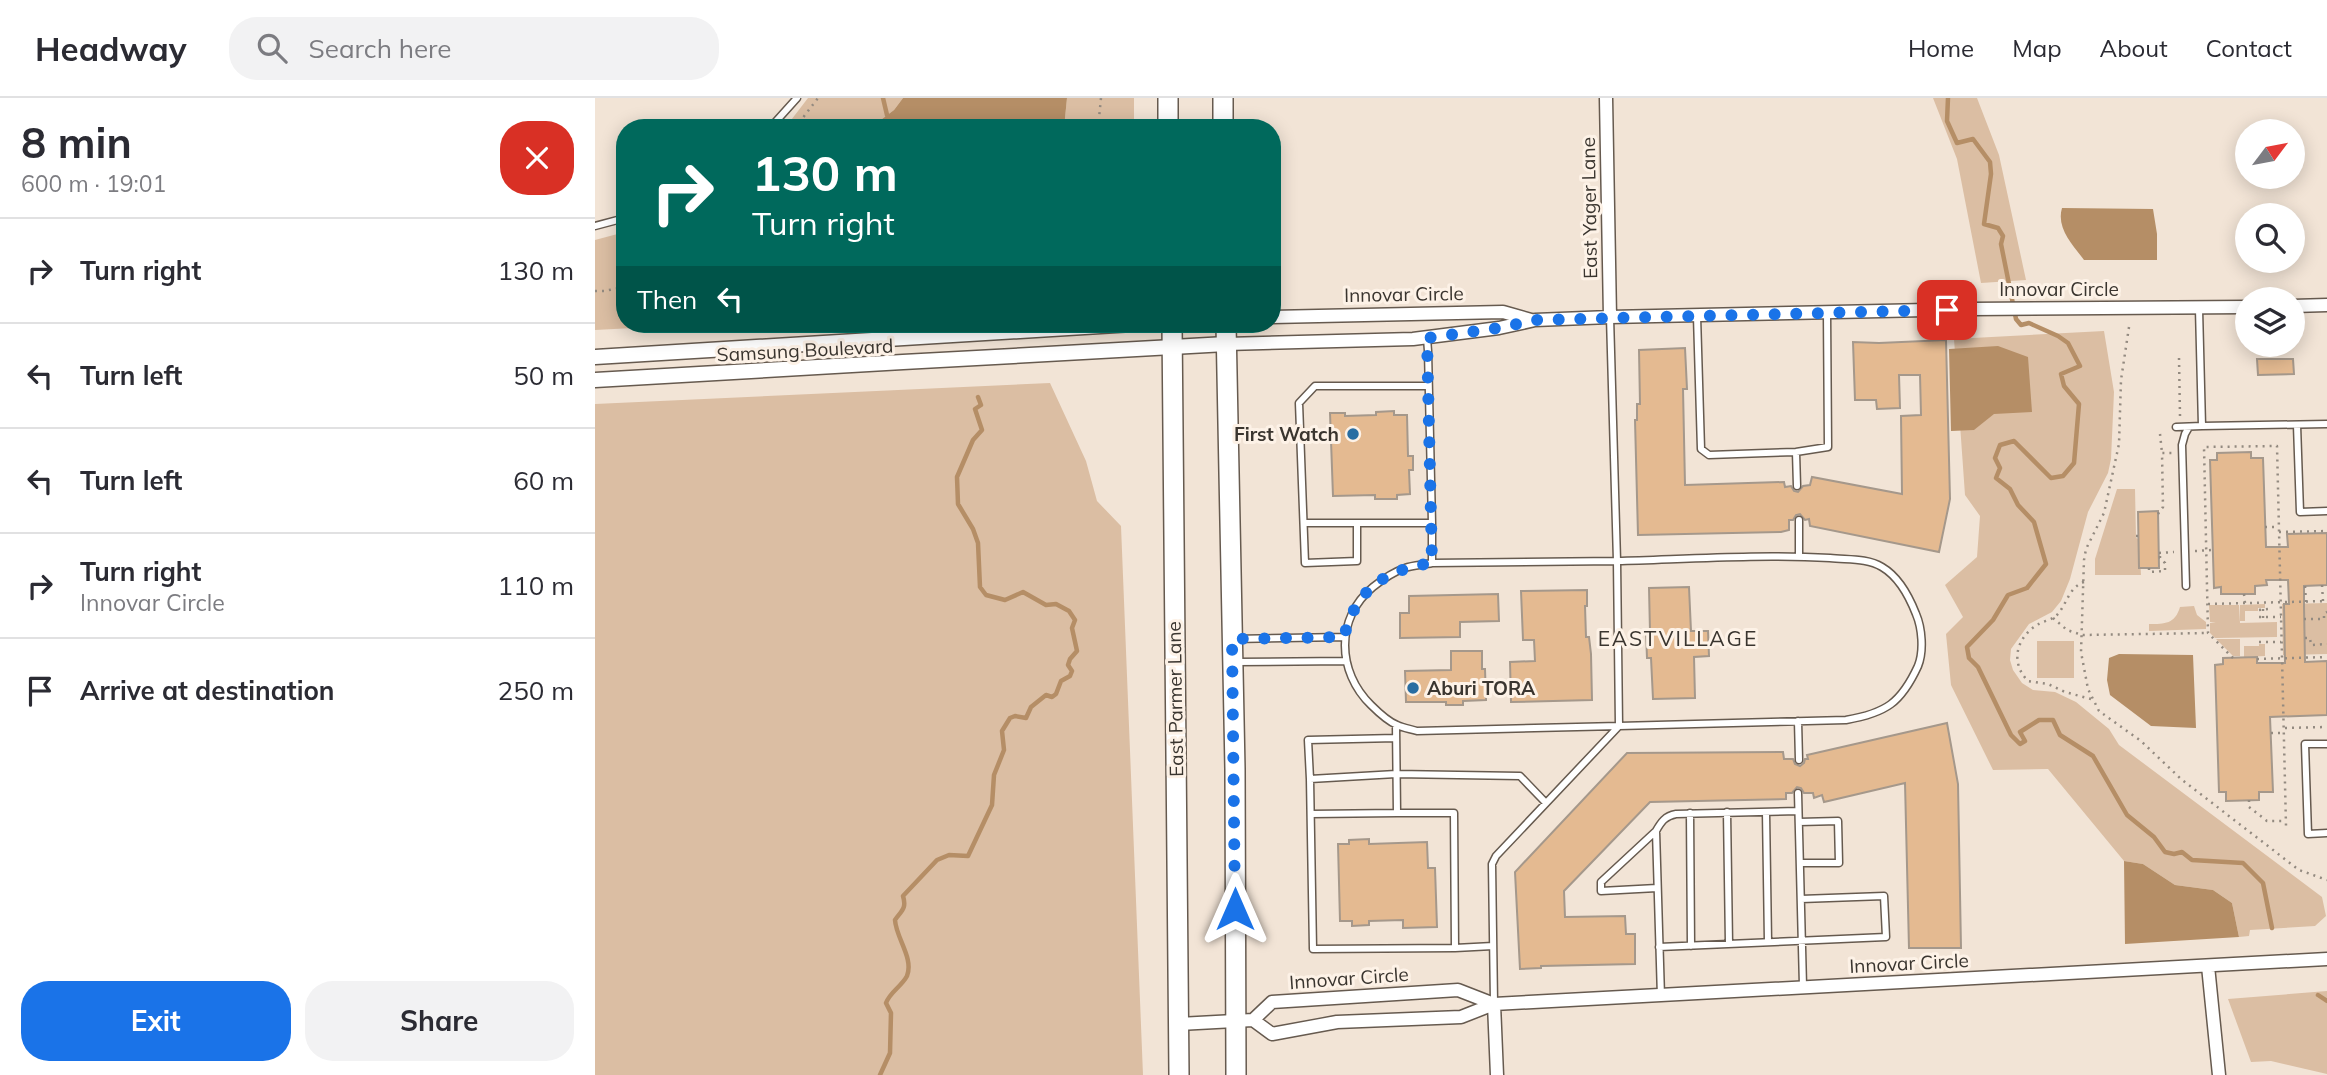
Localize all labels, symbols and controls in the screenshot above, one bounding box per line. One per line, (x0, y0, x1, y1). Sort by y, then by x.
search box (229, 17, 719, 80)
text: Headway (35, 28, 187, 69)
icon: search (253, 29, 291, 67)
text: Search here (309, 32, 451, 65)
text: Home (1908, 33, 1974, 63)
text: Map (2012, 33, 2062, 63)
text: About (2100, 33, 2168, 63)
text: Contact (2206, 33, 2292, 63)
text: 8 min (21, 116, 132, 169)
north arrow (2235, 119, 2305, 189)
map controls (2235, 119, 2305, 357)
button: close (500, 121, 574, 195)
street label: East Yager Lane (1576, 137, 1602, 279)
text: 130 m (752, 142, 898, 203)
icon: right (637, 147, 728, 238)
text: 600 m · 19:01 (21, 169, 166, 198)
text: Turn right (752, 203, 895, 243)
button: search (2235, 203, 2305, 273)
icon: right (21, 252, 59, 290)
text: Turn right (80, 254, 201, 287)
text: 130 m (498, 254, 574, 287)
street label: Innovar Circle (1999, 277, 2119, 301)
icon: left (711, 280, 749, 318)
pin (1917, 280, 1977, 340)
street label: Innovar Circle (1344, 281, 1464, 307)
text: Then (637, 283, 697, 316)
button: layers (2235, 287, 2305, 357)
icon: arrive (1928, 291, 1966, 329)
street label: Samsung Boulevard (716, 333, 894, 367)
icon: left (21, 357, 59, 395)
text: Turn left (80, 359, 182, 392)
text: 50 m (513, 359, 574, 392)
place label: First Watch (1234, 422, 1339, 446)
marker: First Watch (1345, 426, 1361, 442)
icon: left (21, 462, 59, 500)
text: Turn left (80, 464, 182, 497)
text: 60 m (513, 464, 574, 497)
text: Turn right (80, 555, 201, 588)
icon: right (21, 567, 59, 605)
text: 110 m (498, 569, 574, 602)
text: Innovar Circle (80, 588, 225, 617)
street label: East Parmer Lane (1162, 621, 1188, 777)
district label: EASTVILLAGE (1598, 625, 1758, 651)
icon: arrive (21, 672, 59, 710)
text: Arrive at destination (80, 674, 335, 707)
text: 250 m (498, 674, 574, 707)
place label: Aburi TORA (1427, 676, 1536, 700)
marker: Aburi TORA (1405, 680, 1421, 696)
position arrow (1198, 872, 1272, 946)
street label: Innovar Circle (1849, 948, 1969, 978)
street label: Innovar Circle (1288, 962, 1410, 994)
button: Exit (21, 981, 291, 1061)
button: Share (305, 981, 574, 1061)

